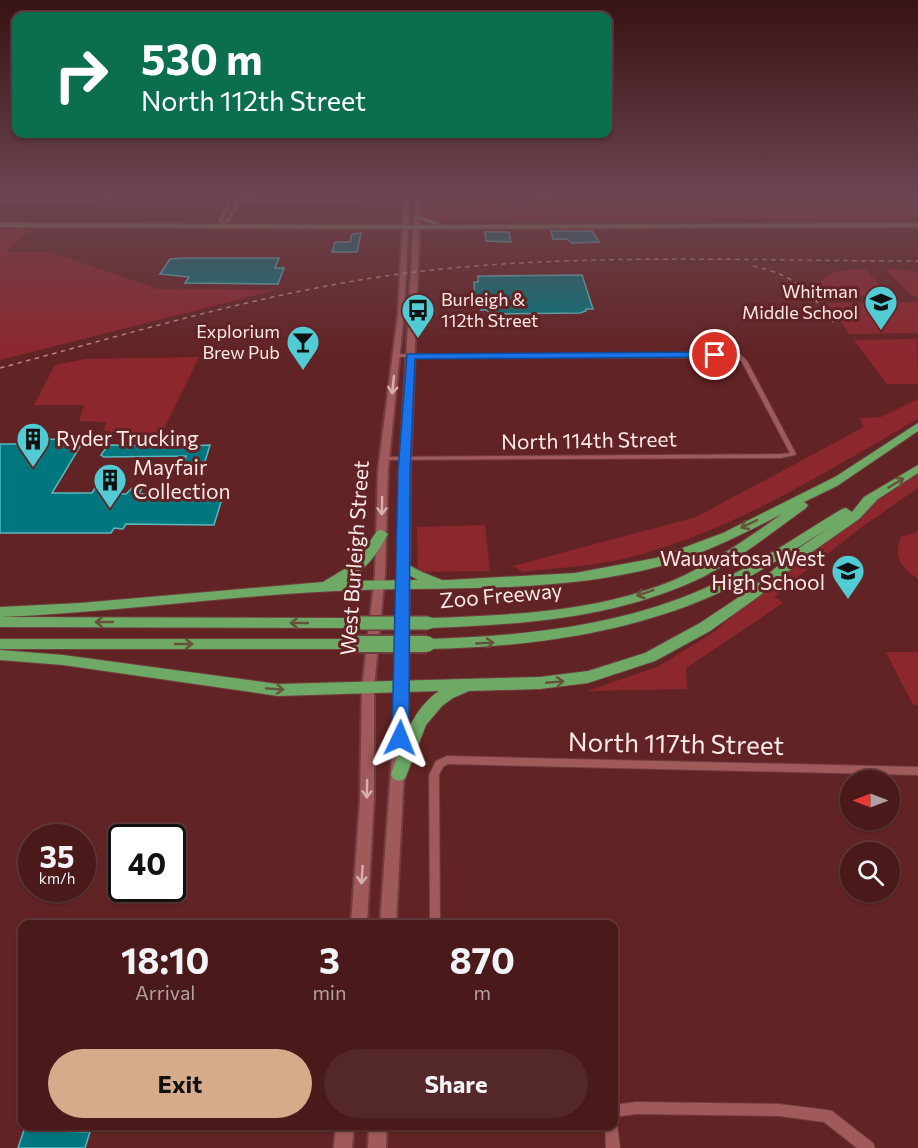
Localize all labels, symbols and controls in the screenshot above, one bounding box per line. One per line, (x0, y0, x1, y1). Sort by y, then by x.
text: 530 m (141, 32, 263, 84)
icon: right (42, 36, 120, 114)
text: North 112th Street (141, 84, 366, 117)
place label: Whitman Middle School (742, 280, 858, 323)
school or university icon: Whitman Middle School (863, 284, 899, 331)
place label: Burleigh & 112th Street (441, 288, 538, 331)
bus stop icon: Burleigh & 112th Street (400, 292, 436, 339)
place label: Explorium Brew Pub (196, 320, 280, 363)
bar icon: Explorium Brew Pub (285, 324, 321, 371)
pin (689, 329, 740, 380)
icon: arrive (698, 338, 731, 371)
one-way arrow (387, 374, 398, 394)
building icon: Ryder Trucking (15, 421, 51, 468)
place label: Ryder Trucking (56, 425, 199, 450)
street label: North 114th Street (501, 425, 677, 454)
place label: Mayfair Collection (133, 454, 231, 503)
street label: West Burleigh Street (334, 460, 373, 656)
building icon: Mayfair Collection (92, 462, 128, 509)
one-way arrow (887, 476, 904, 488)
one-way arrow (376, 496, 388, 516)
one-way arrow (740, 519, 758, 531)
place label: Wauwatosa West High School (660, 545, 825, 594)
school or university icon: Wauwatosa West High School (830, 553, 866, 600)
street label: Zoo Freeway (438, 577, 563, 612)
one-way arrow (636, 589, 655, 600)
one-way arrow (94, 617, 114, 628)
one-way arrow (289, 617, 309, 629)
one-way arrow (475, 637, 495, 648)
one-way arrow (174, 638, 194, 650)
one-way arrow (545, 676, 565, 687)
one-way arrow (265, 684, 285, 695)
position arrow (368, 706, 432, 770)
street label: North 117th Street (568, 725, 784, 760)
north arrow (840, 770, 900, 830)
map controls (840, 770, 900, 902)
one-way arrow (361, 778, 373, 798)
speed limit sign: 40 (108, 824, 186, 902)
text: 35 (40, 837, 74, 874)
button: search (840, 842, 900, 902)
one-way arrow (357, 864, 368, 884)
text: km/h (39, 869, 75, 887)
text: 18:10 (121, 937, 209, 981)
text: 3 (319, 937, 340, 981)
text: 870 (450, 937, 515, 981)
text: Arrival (135, 980, 195, 1004)
text: min (312, 980, 346, 1004)
text: m (473, 980, 491, 1004)
button: Exit (48, 1049, 312, 1118)
button: Share (324, 1049, 588, 1118)

